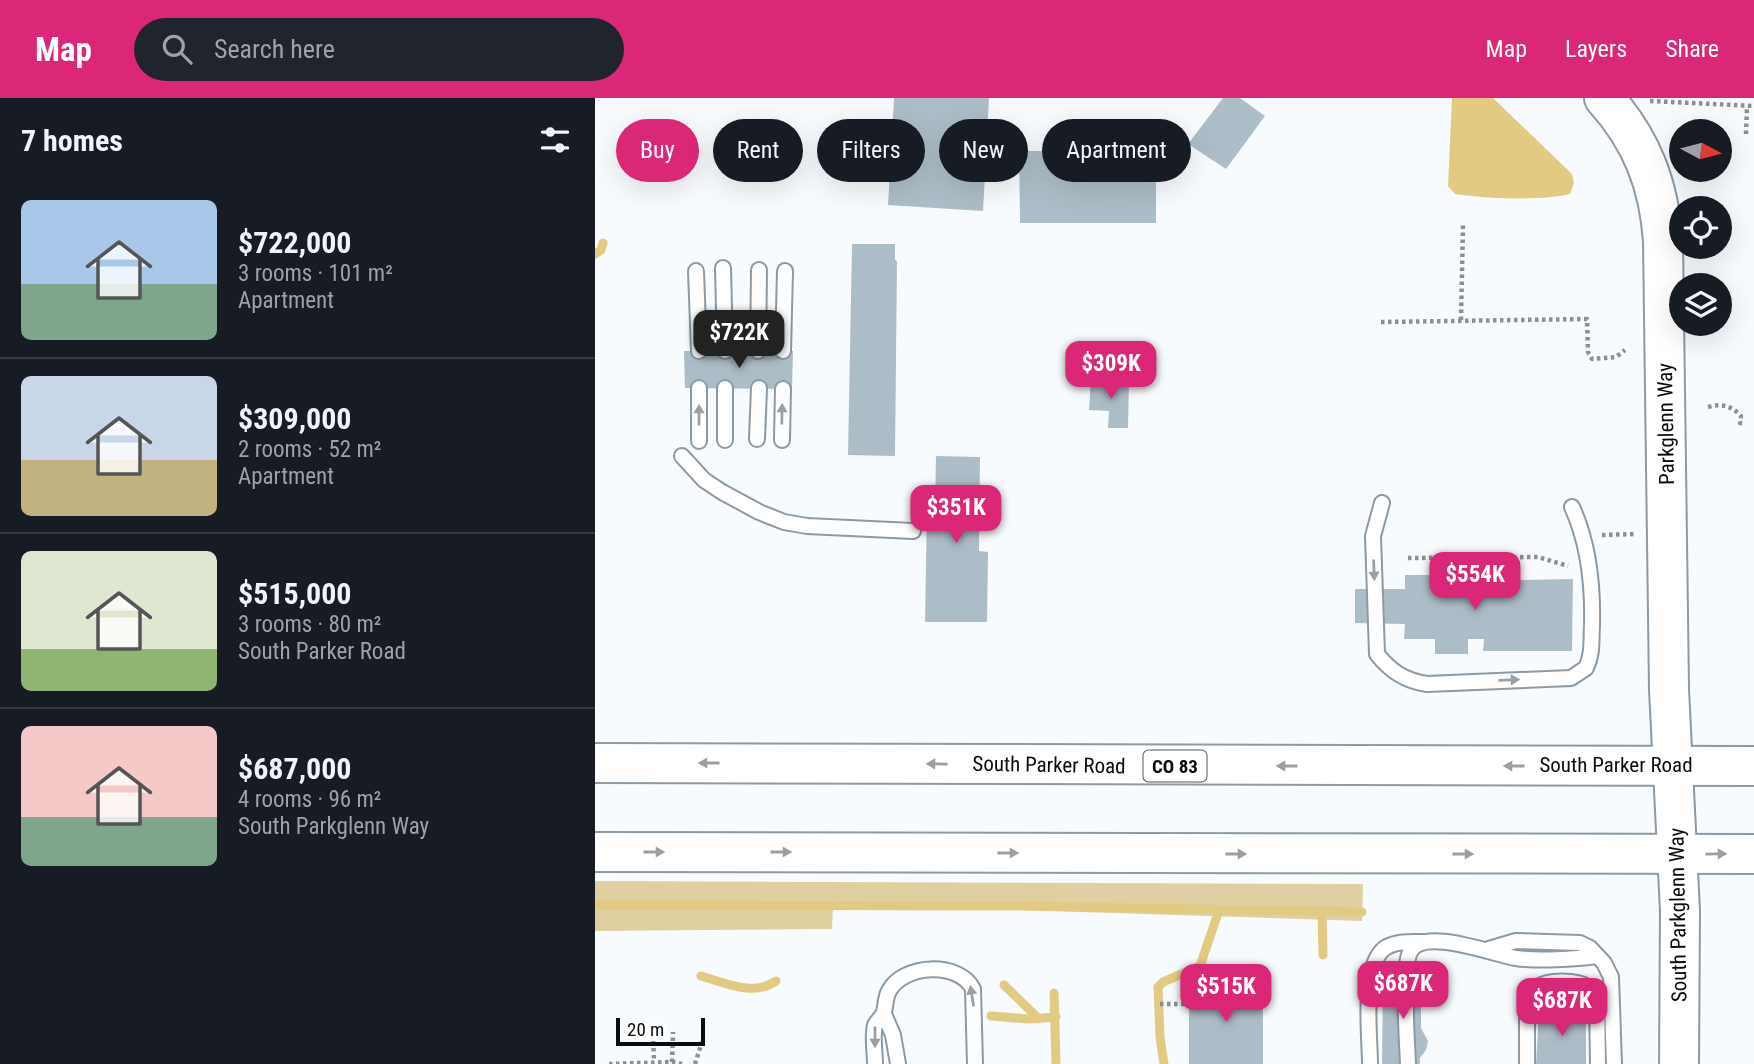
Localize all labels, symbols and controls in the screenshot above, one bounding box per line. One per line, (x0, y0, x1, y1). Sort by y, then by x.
search box (134, 18, 624, 81)
text: Map (35, 30, 92, 69)
icon: search (158, 30, 196, 68)
text: Search here (214, 34, 335, 64)
text: Map (1486, 35, 1527, 63)
text: Layers (1565, 35, 1627, 63)
text: Share (1665, 35, 1719, 63)
chip: Buy (616, 119, 699, 182)
chip: Rent (713, 119, 803, 182)
chip: Filters (817, 119, 925, 182)
chip: New (939, 119, 1028, 182)
chip: Apartment (1042, 119, 1191, 182)
north arrow (1669, 119, 1733, 182)
map controls (1669, 119, 1732, 336)
icon: filters (536, 121, 574, 159)
text: 7 homes (21, 123, 123, 158)
button: locate (1669, 196, 1732, 259)
text: $722,000 (238, 225, 351, 260)
icon: home (77, 228, 161, 312)
text: 3 rooms · 101 m² (238, 260, 393, 287)
button: layers (1669, 273, 1732, 336)
text: Apartment (238, 287, 334, 314)
pin: $722K (690, 310, 788, 370)
text: $722K (709, 319, 769, 346)
pin: $309K (1062, 342, 1160, 401)
text: $309K (1081, 350, 1141, 377)
street label: Parkglenn Way (1653, 363, 1679, 485)
text: $309,000 (238, 401, 351, 436)
one-way arrow (693, 403, 705, 425)
one-way arrow (776, 403, 788, 425)
icon: home (77, 404, 161, 488)
text: 2 rooms · 52 m² (238, 436, 381, 463)
text: Apartment (238, 463, 334, 490)
pin: $351K (907, 486, 1005, 545)
text: $351K (926, 494, 986, 521)
pin: $554K (1426, 552, 1524, 612)
one-way arrow (1368, 559, 1380, 581)
text: $554K (1445, 561, 1505, 588)
text: $515,000 (238, 576, 351, 611)
icon: home (77, 579, 161, 663)
text: 3 rooms · 80 m² (238, 611, 381, 638)
text: South Parker Road (238, 638, 406, 665)
one-way arrow (1499, 675, 1521, 686)
road number: CO 83 (1143, 750, 1207, 782)
text: $687,000 (238, 751, 351, 786)
street label: South Parker Road (972, 752, 1126, 778)
street label: South Parker Road (1539, 753, 1693, 777)
icon: home (77, 754, 161, 838)
one-way arrow (698, 758, 720, 769)
one-way arrow (926, 758, 948, 770)
one-way arrow (1276, 760, 1298, 772)
one-way arrow (1503, 760, 1525, 772)
text: 4 rooms · 96 m² (238, 786, 381, 813)
text: South Parkglenn Way (238, 813, 429, 840)
street label: South Parkglenn Way (1664, 827, 1692, 1002)
one-way arrow (643, 846, 665, 858)
one-way arrow (770, 846, 792, 858)
one-way arrow (997, 847, 1019, 859)
one-way arrow (1225, 848, 1247, 860)
one-way arrow (1452, 848, 1474, 860)
one-way arrow (1705, 848, 1727, 860)
pin: $687K (1354, 962, 1452, 1021)
pin: $515K (1177, 964, 1275, 1024)
text: $687K (1373, 970, 1433, 997)
text: $515K (1196, 973, 1256, 1000)
pin: $687K (1513, 978, 1611, 1038)
one-way arrow (967, 985, 978, 1007)
text: $687K (1532, 987, 1592, 1014)
scale bar (616, 1015, 705, 1047)
text: 20 m (627, 1018, 664, 1041)
one-way arrow (869, 1027, 881, 1049)

